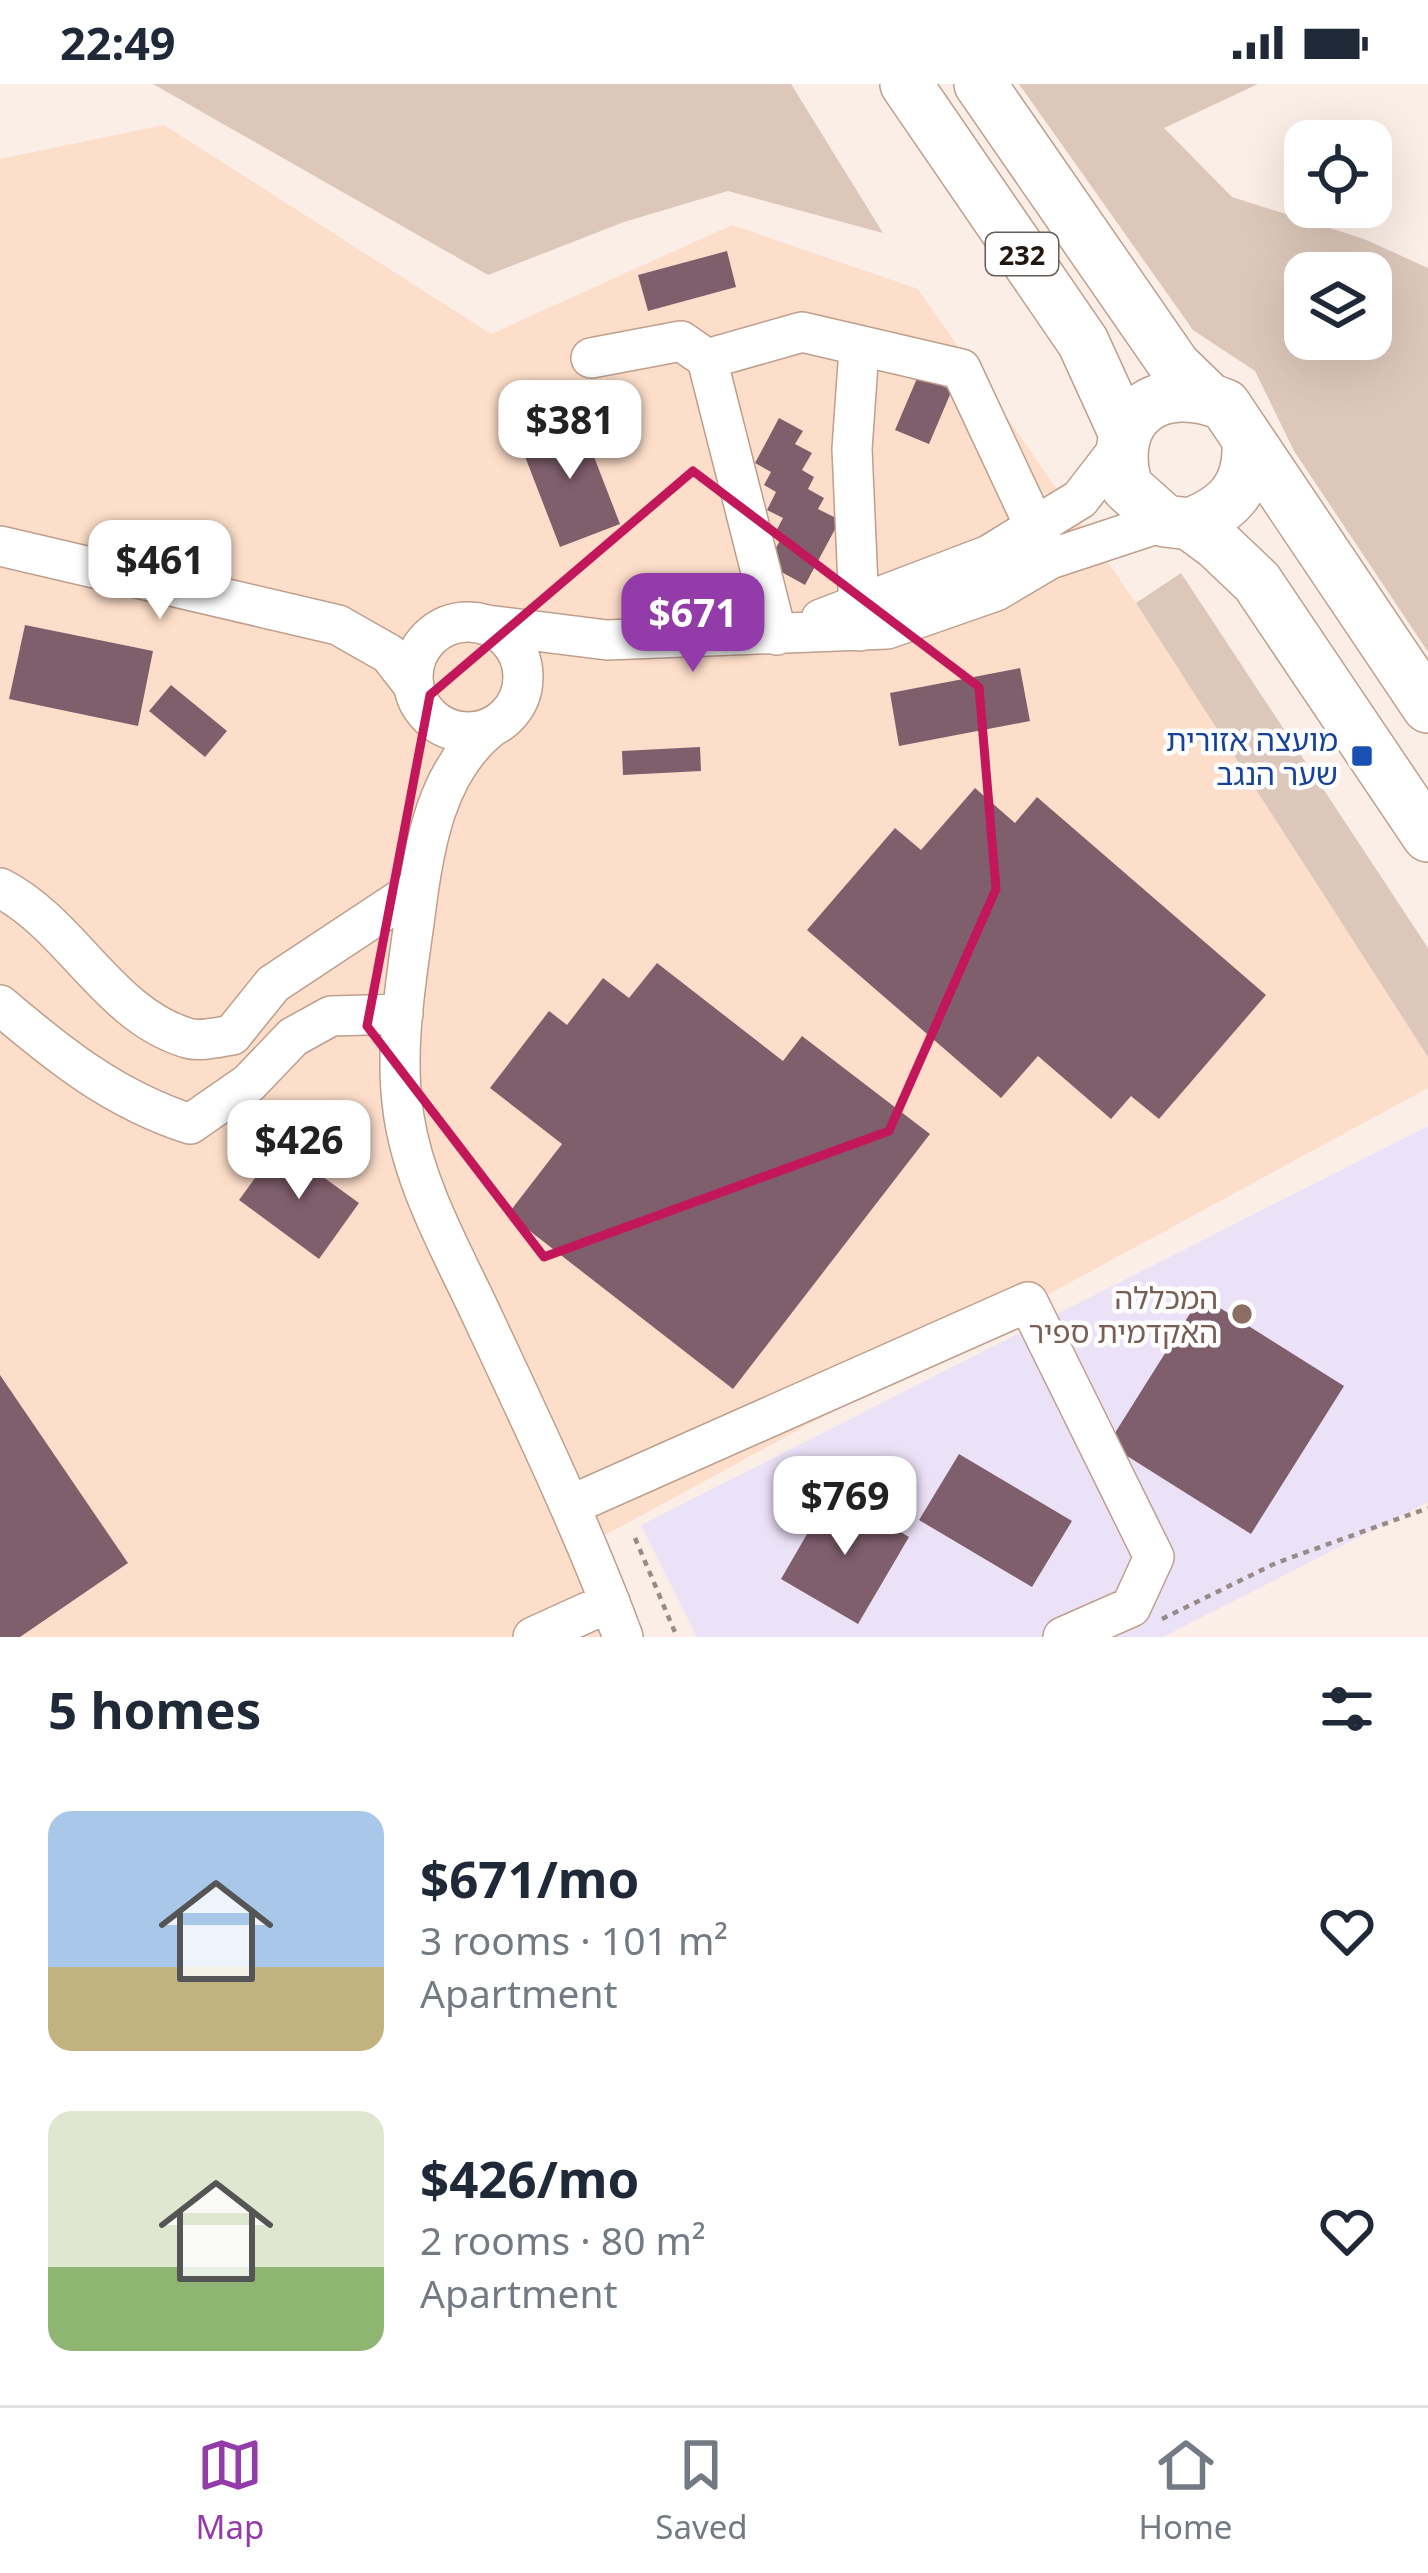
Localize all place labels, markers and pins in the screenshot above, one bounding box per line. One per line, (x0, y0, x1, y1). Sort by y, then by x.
pin: $381 (499, 380, 641, 482)
pin: $461 (89, 520, 231, 622)
pin: $671 (622, 573, 764, 675)
place label: מועצה אזורית שער הנגב (1166, 719, 1338, 794)
marker: מועצה אזורית שער הנגב (1349, 743, 1375, 769)
pin: $426 (228, 1100, 370, 1202)
place label: המכללה האקדמית ספיר (1029, 1277, 1218, 1352)
marker: המכללה האקדמית ספיר (1229, 1301, 1255, 1327)
pin: $769 (774, 1456, 916, 1558)

